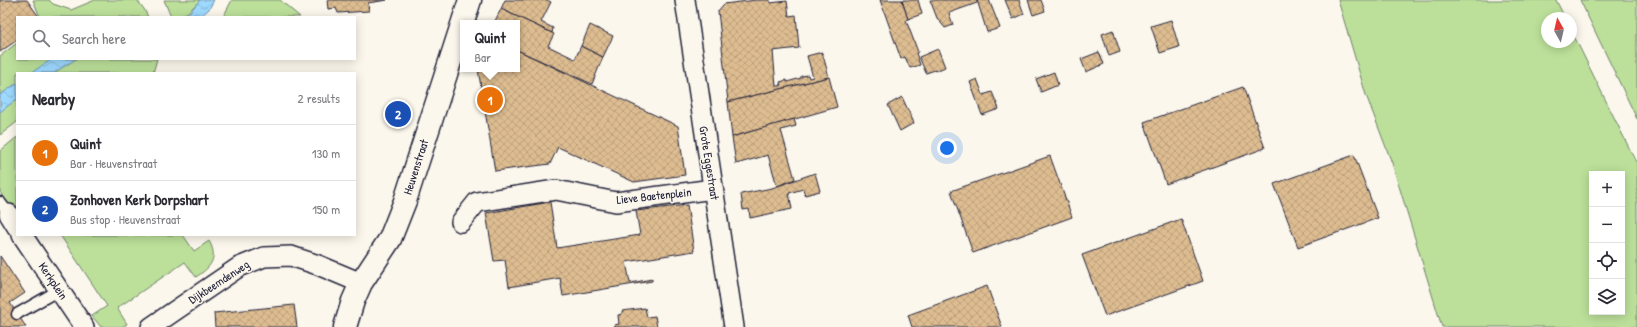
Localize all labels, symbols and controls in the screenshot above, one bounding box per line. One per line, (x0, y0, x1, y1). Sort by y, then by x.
north arrow (1541, 12, 1577, 48)
search box (16, 16, 356, 60)
popup (460, 20, 520, 72)
icon: search (30, 27, 52, 49)
text: Quint (474, 27, 506, 48)
text: Search here (62, 28, 126, 49)
text: Bar (474, 48, 491, 66)
pin: 1 (477, 85, 503, 115)
text: Nearby (32, 87, 75, 110)
text: 2 results (298, 89, 340, 107)
pin: 2 (385, 99, 411, 129)
street label: Grote Eggestraat (695, 125, 724, 202)
text: Quint (70, 133, 101, 154)
street label: Heuvenstraat (399, 136, 433, 197)
your location (937, 138, 957, 158)
text: 1 (43, 144, 47, 162)
text: 130 m (312, 144, 340, 162)
text: Bar · Heuvenstraat (70, 154, 157, 172)
map controls (1589, 171, 1625, 315)
button: + (1589, 171, 1625, 207)
street label: Lieve Baetenplein (616, 183, 692, 208)
text: Zonhoven Kerk Dorpshart (70, 189, 209, 210)
text: 2 (42, 200, 48, 218)
text: 150 m (312, 200, 340, 218)
button: − (1589, 207, 1625, 243)
text: Bus stop · Heuvenstraat (70, 210, 181, 228)
button: locate (1589, 243, 1625, 279)
street label: Dijkbeemdenweg (185, 256, 252, 308)
street label: Kerkplein (35, 259, 72, 303)
button: layers (1589, 279, 1625, 315)

